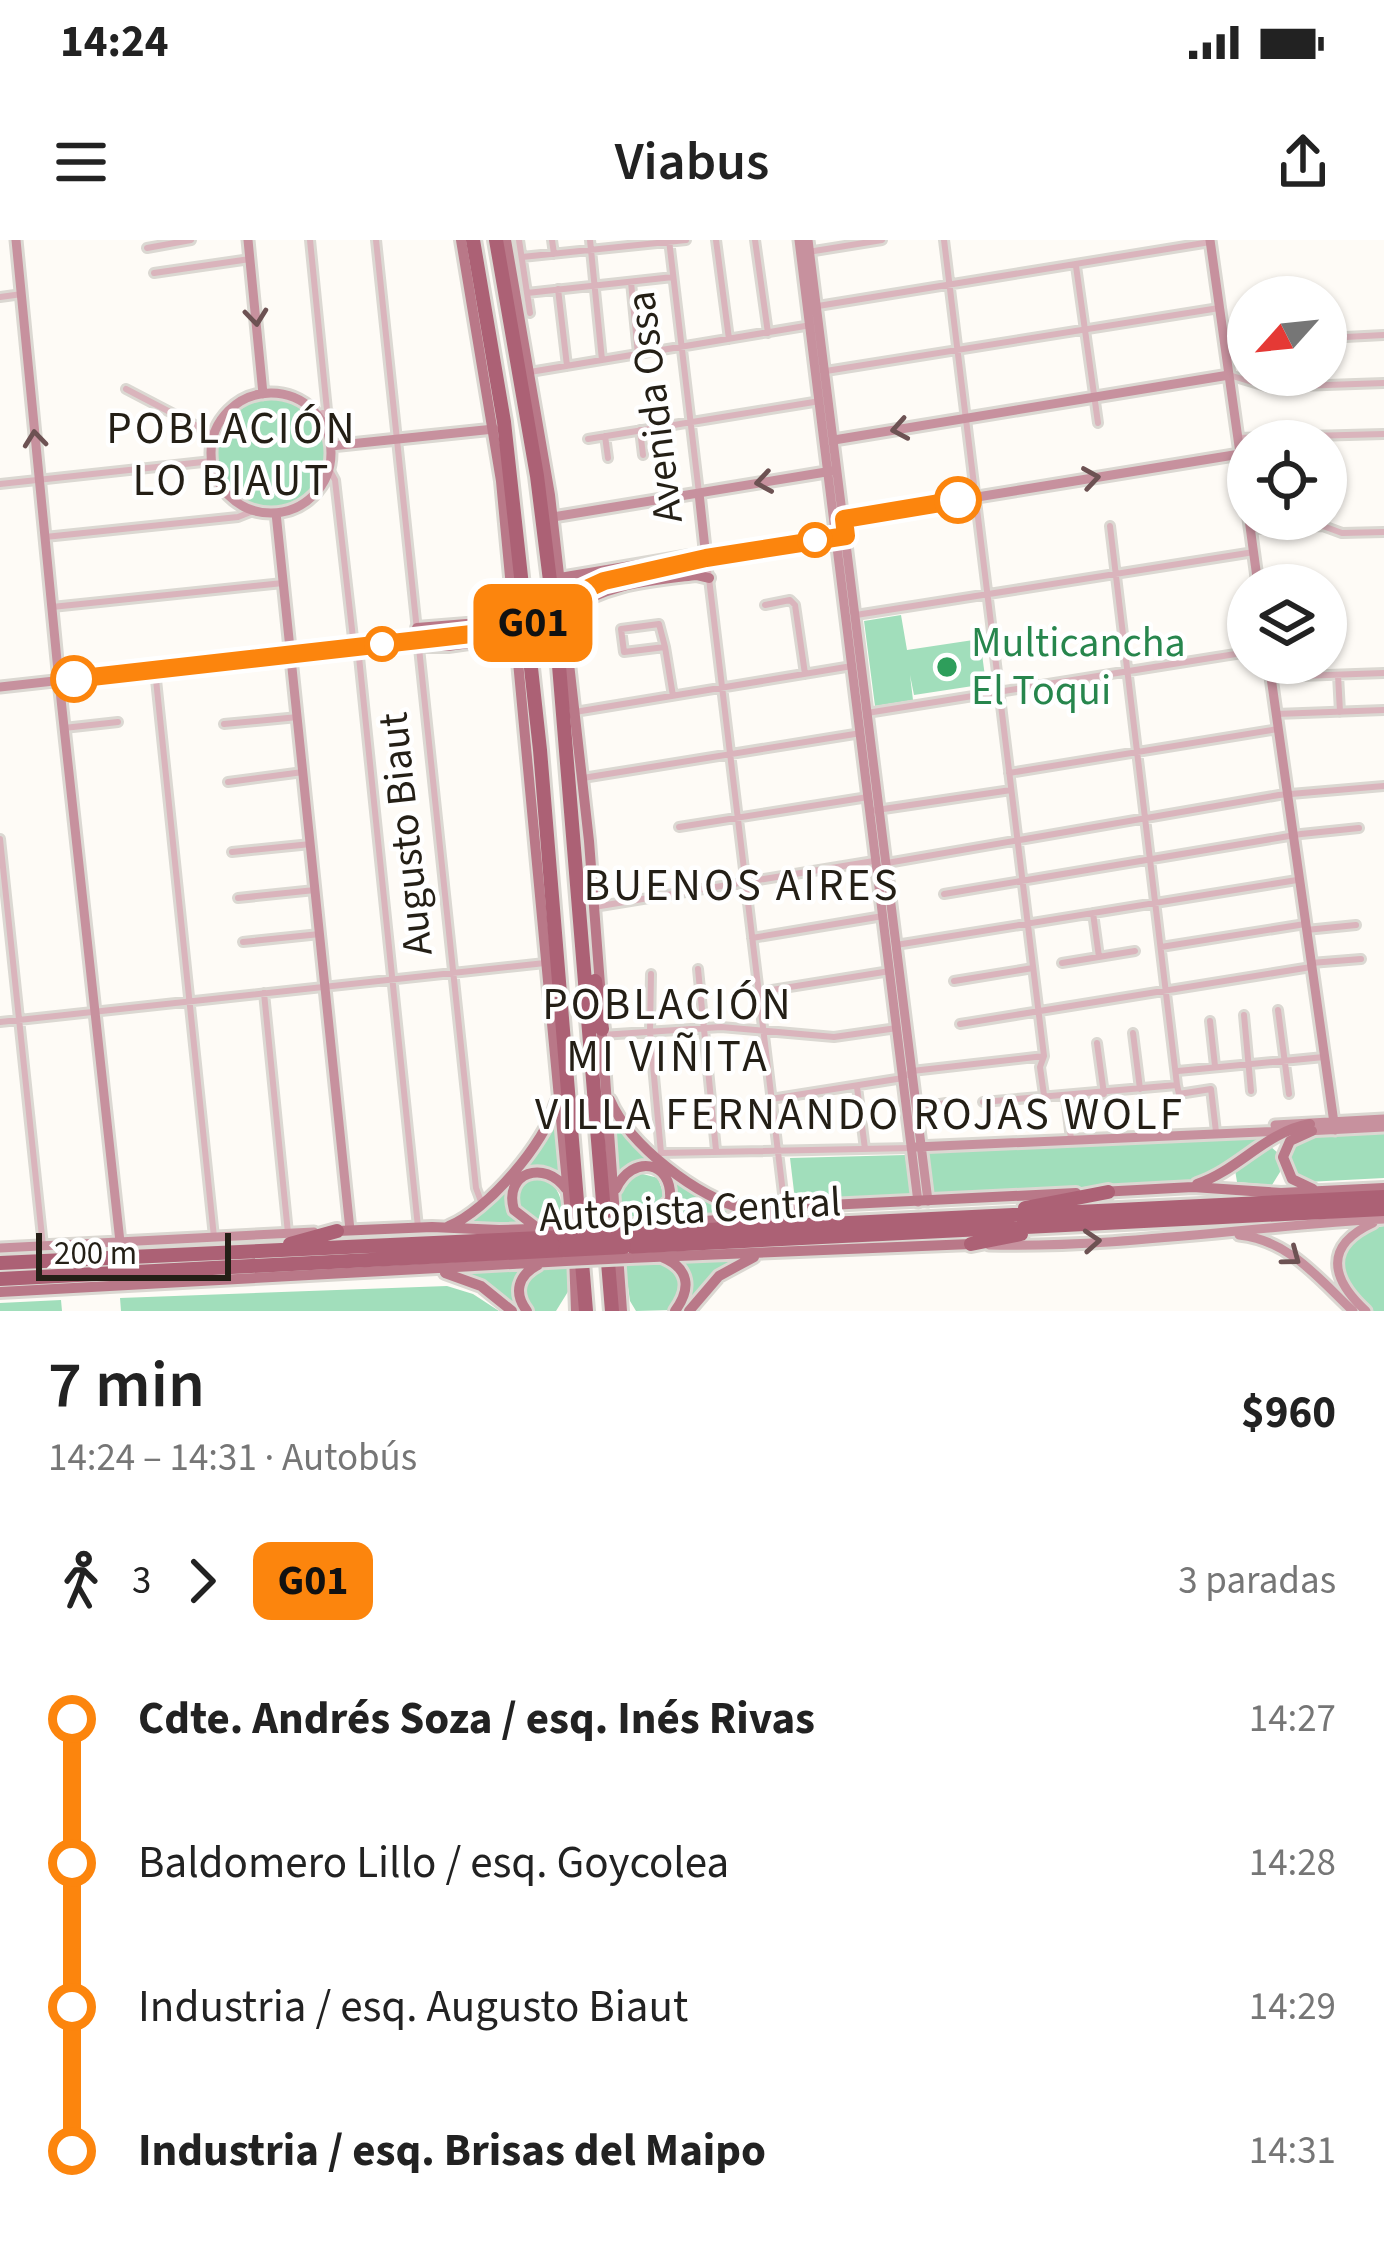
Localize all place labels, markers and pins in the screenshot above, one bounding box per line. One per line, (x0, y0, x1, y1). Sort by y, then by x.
unlabelled marker (936, 478, 980, 522)
unlabelled marker (799, 524, 831, 556)
place label: Multicancha El Toqui (971, 613, 1186, 721)
unlabelled marker (366, 628, 398, 660)
marker: Multicancha El Toqui (934, 654, 960, 680)
unlabelled marker (52, 657, 96, 701)

